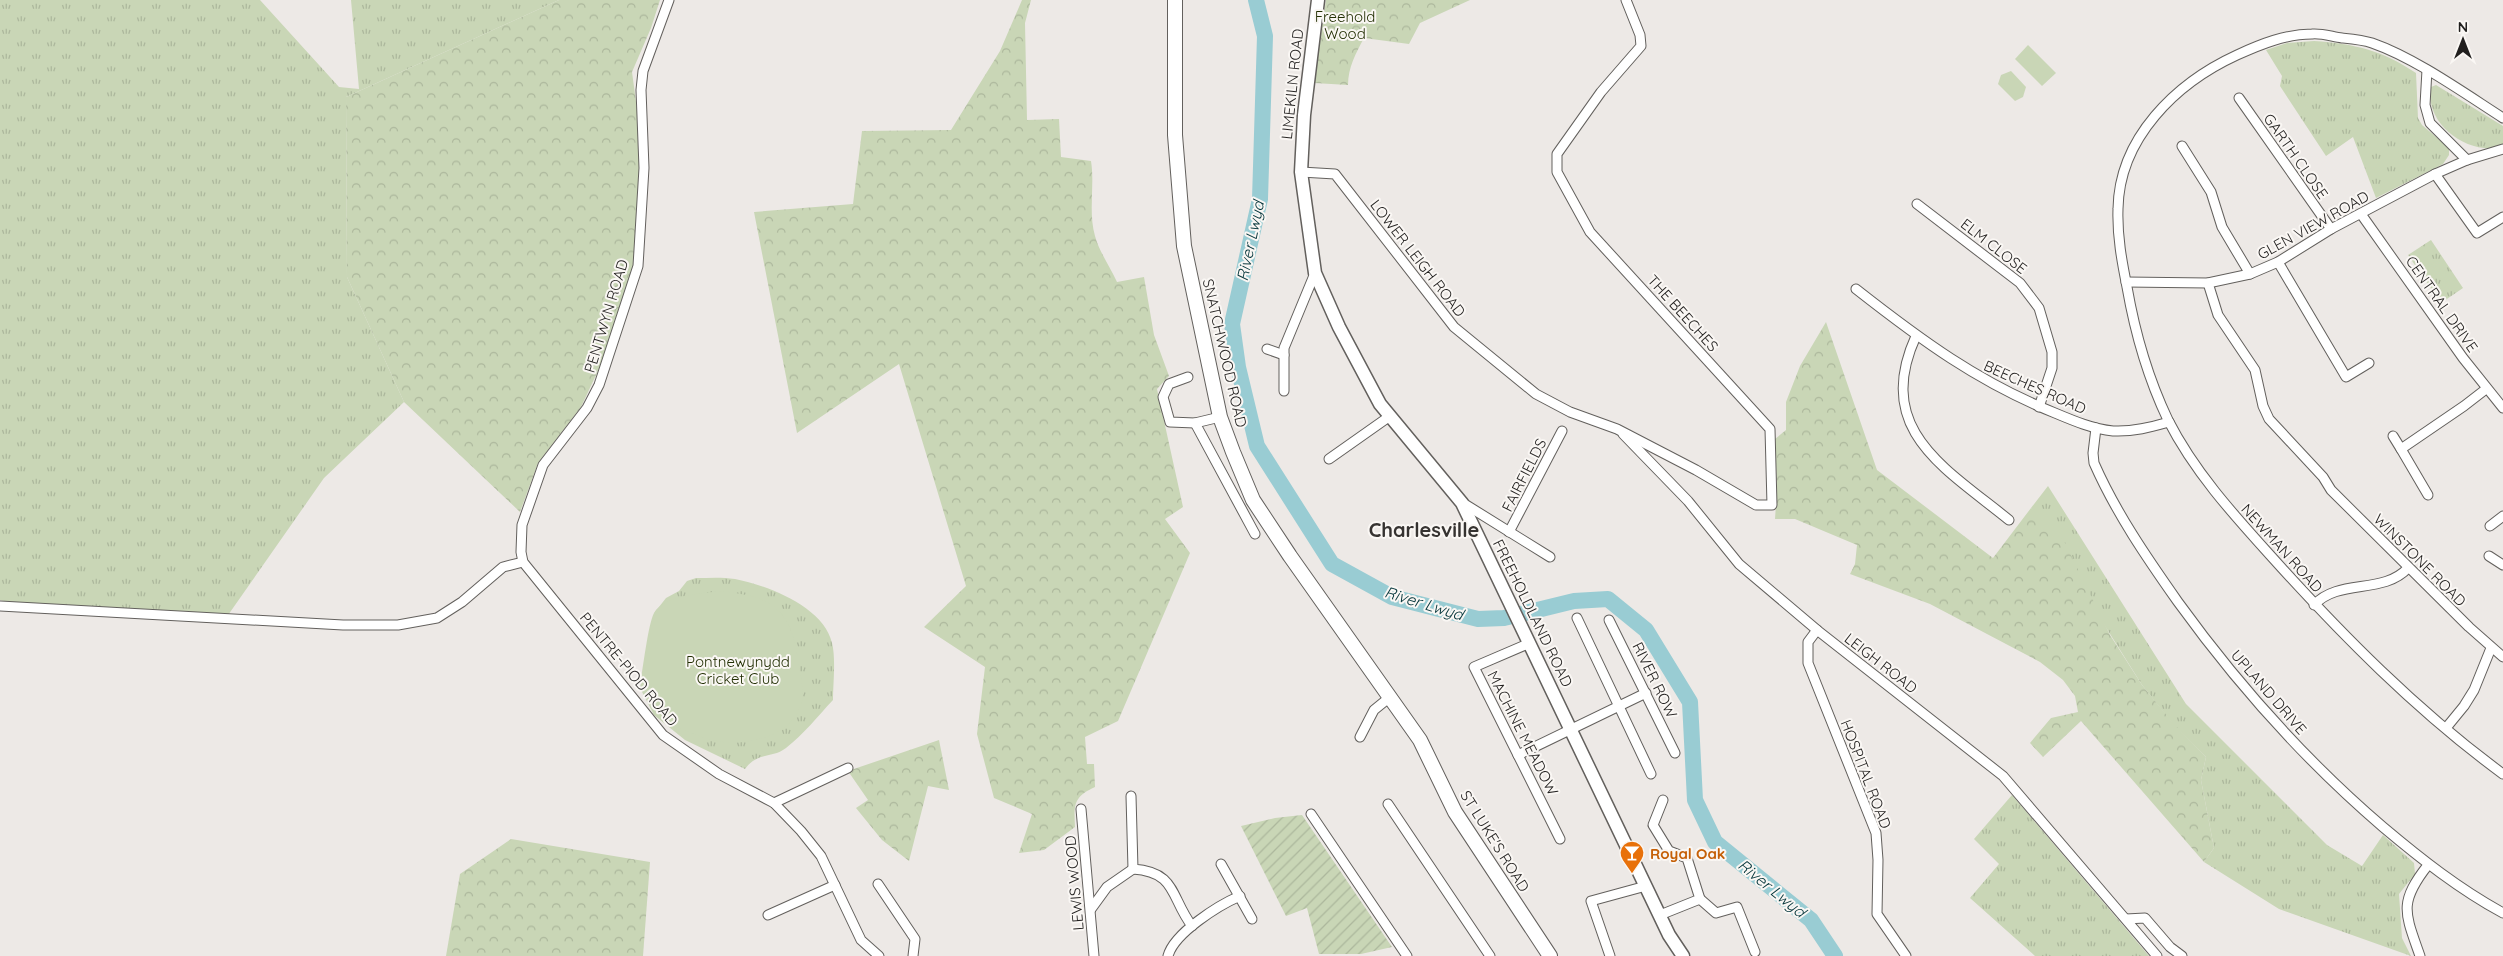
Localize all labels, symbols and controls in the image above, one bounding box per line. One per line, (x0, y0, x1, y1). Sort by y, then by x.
park label: Freehold Wood (1315, 7, 1375, 43)
north arrow (2438, 15, 2488, 65)
text: N (2458, 18, 2468, 36)
street label: LIMEKILN ROAD (1277, 27, 1307, 140)
street label: GARTH CLOSE (2260, 110, 2332, 202)
street label: GLEN VIEW ROAD (2254, 186, 2372, 264)
street label: LOWER LEIGH ROAD (1366, 196, 1470, 321)
water label: River Lwyd (1232, 197, 1269, 283)
street label: ELM CLOSE (1957, 214, 2031, 278)
street label: CENTRAL DRIVE (2402, 252, 2482, 356)
street label: PENTWYN ROAD (580, 257, 632, 375)
street label: THE BEECHES (1644, 271, 1722, 355)
street label: SNATCHWOOD ROAD (1199, 277, 1251, 429)
street label: BEECHES ROAD (1981, 356, 2089, 418)
street label: FAIRFIELDS (1497, 435, 1551, 515)
street label: NEWMAN ROAD (2237, 500, 2327, 596)
street label: WINSTONE ROAD (2370, 510, 2470, 610)
district label: Charlesville (1369, 517, 1479, 542)
street label: FREEHOLDLAND ROAD (1489, 536, 1577, 690)
water label: River Lwyd (1382, 582, 1468, 625)
street label: PENTRE-PIOD ROAD (576, 608, 682, 730)
street label: LEIGH ROAD (1841, 629, 1921, 698)
street label: RIVER ROW (1628, 639, 1682, 722)
street label: UPLAND DRIVE (2227, 646, 2311, 738)
park label: Pontnewynydd Cricket Club (686, 652, 790, 688)
street label: MACHINE MEADOW (1483, 668, 1563, 799)
street label: HOSPITAL ROAD (1836, 717, 1896, 831)
street label: ST LUKE'S ROAD (1456, 787, 1534, 895)
street label: LEWIS WOOD (1060, 834, 1088, 931)
bar icon: Royal Oak (1619, 840, 1645, 874)
place label: Royal Oak (1650, 844, 1725, 863)
water label: River Lwyd (1734, 855, 1812, 923)

